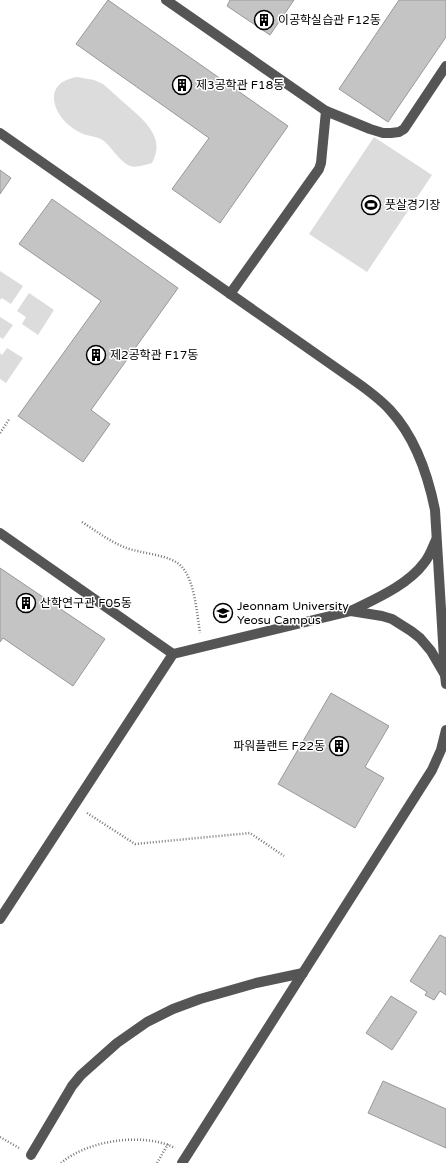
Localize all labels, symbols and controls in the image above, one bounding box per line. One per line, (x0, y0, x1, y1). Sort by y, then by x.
building icon: 이공학실습관 F12동 (253, 9, 275, 31)
place label: 이공학실습관 F12동 (278, 13, 381, 27)
building icon: 제3공학관 F18동 (171, 74, 193, 96)
place label: 제3공학관 F18동 (196, 78, 284, 92)
sports icon: 풋살경기장 (360, 194, 382, 216)
place label: 풋살경기장 (385, 198, 440, 212)
building icon: 제2공학관 F17동 (85, 344, 107, 366)
place label: 제2공학관 F17동 (110, 348, 198, 362)
building icon: 산학연구관 F05동 (15, 592, 37, 614)
place label: 산학연구관 F05동 (40, 596, 132, 610)
place label: Jeonnam University Yeosu Campus (237, 599, 349, 627)
school or university icon: Jeonnam University Yeosu Campus (212, 602, 234, 624)
building icon: 파워플랜트 F22동 (328, 735, 350, 757)
place label: 파워플랜트 F22동 (233, 739, 325, 753)

